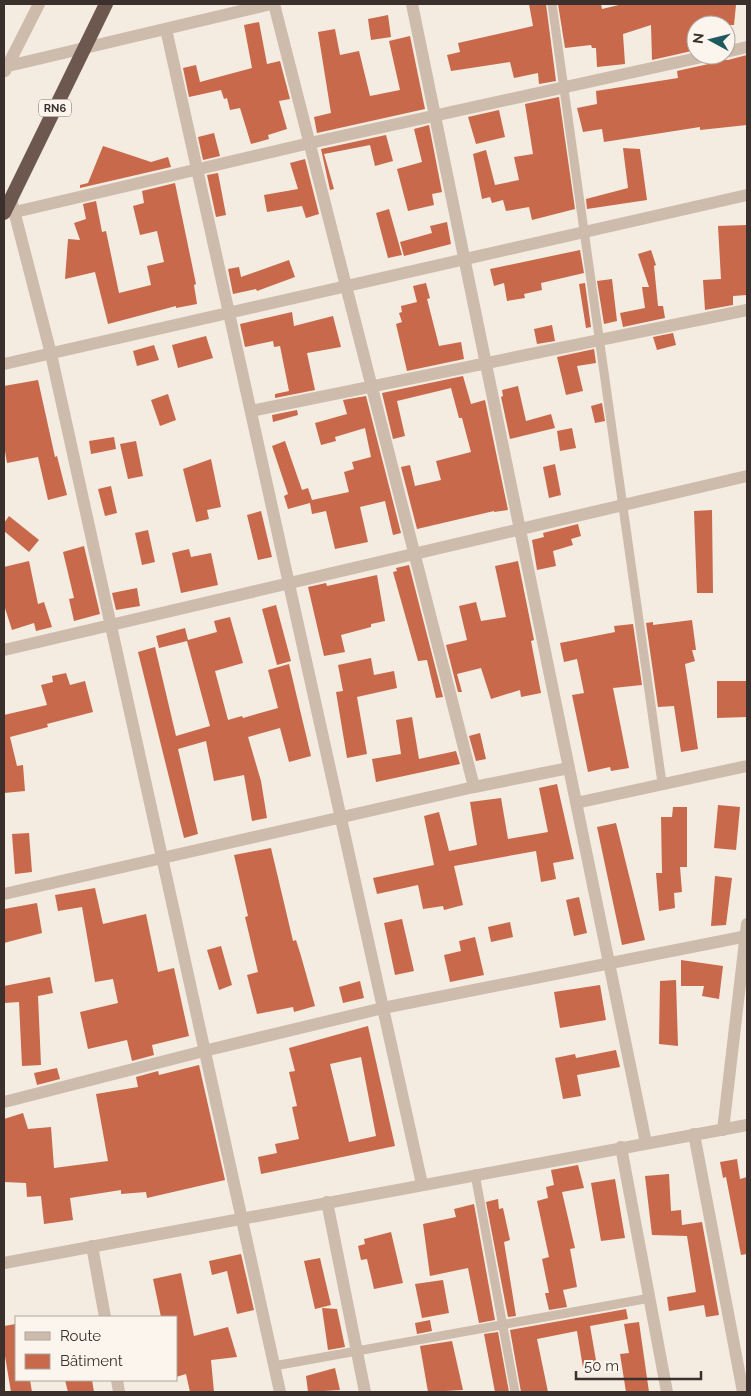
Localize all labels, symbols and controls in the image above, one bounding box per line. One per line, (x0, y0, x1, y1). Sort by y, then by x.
north arrow (686, 15, 736, 65)
text: N (690, 32, 707, 45)
road number: RN6 (39, 100, 71, 116)
legend (15, 1316, 178, 1381)
text: Route (60, 1327, 101, 1345)
scale bar (576, 1348, 701, 1380)
text: Bâtiment (60, 1352, 123, 1370)
text: 50 m (584, 1357, 619, 1375)

